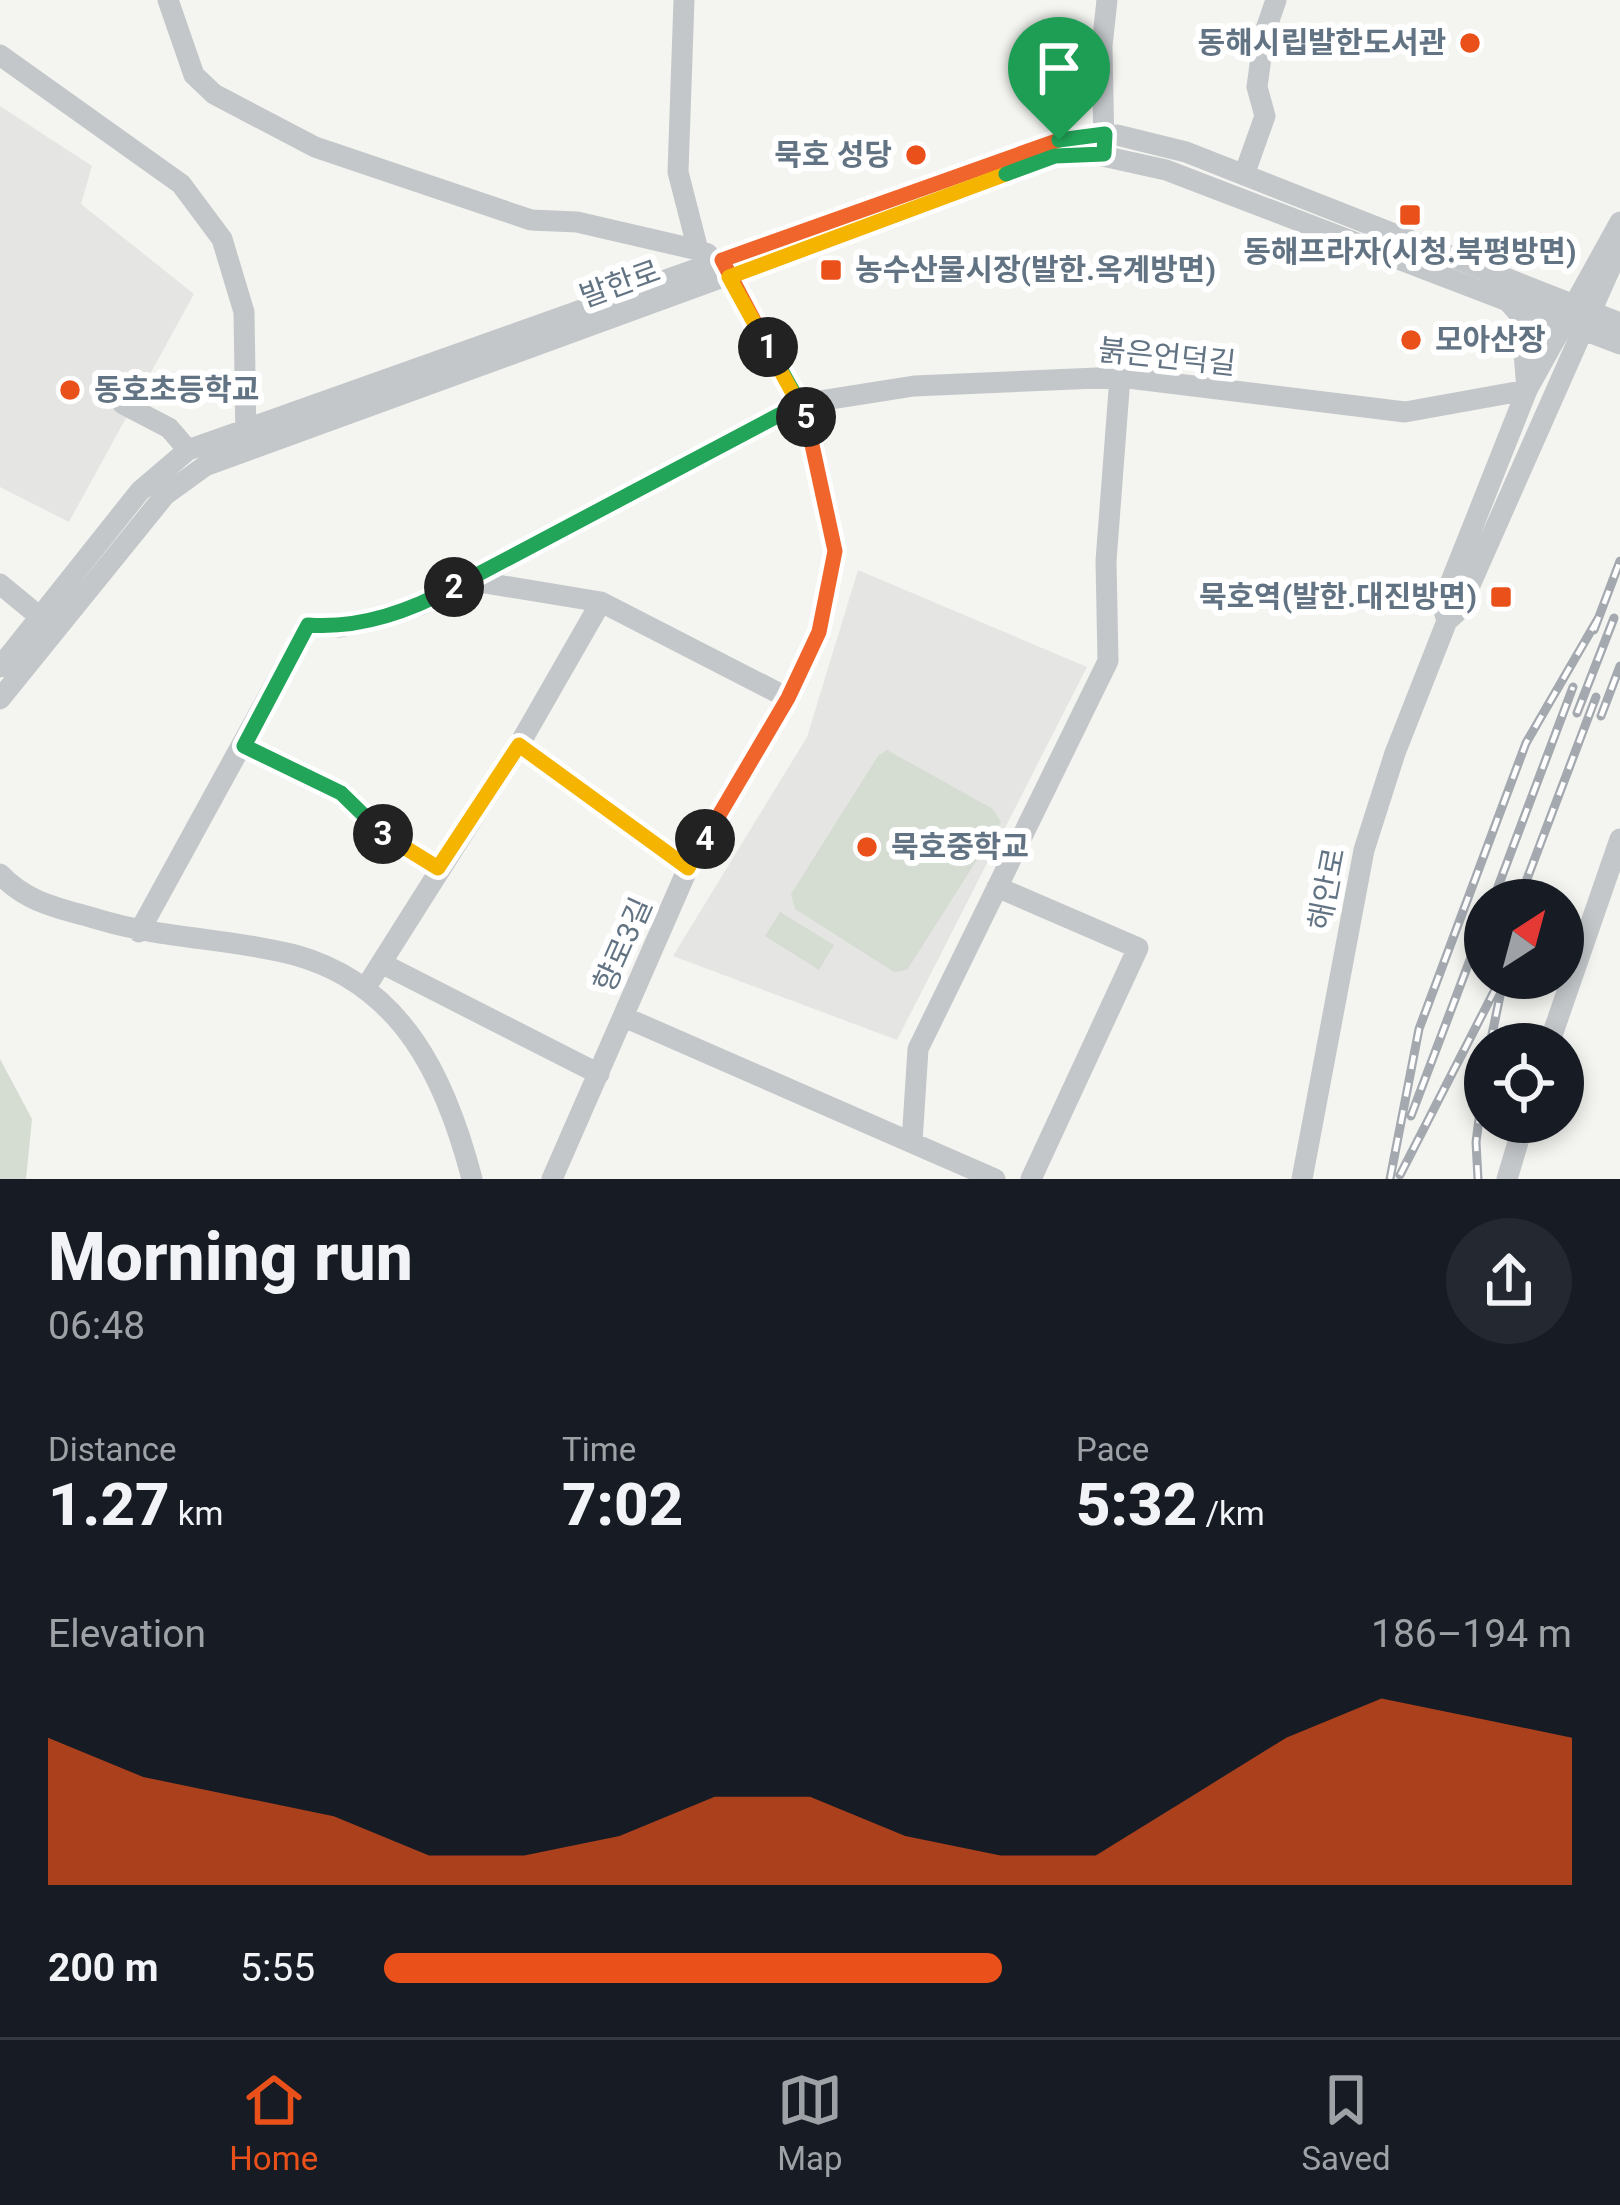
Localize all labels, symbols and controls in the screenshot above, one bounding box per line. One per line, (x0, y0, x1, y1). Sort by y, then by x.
pin (1008, 17, 1110, 140)
place label: 동해시립발한도서관 (1198, 25, 1446, 60)
marker: 동해시립발한도서관 (1457, 30, 1483, 56)
icon: arrive (1026, 35, 1092, 101)
place label: 묵호 성당 (774, 137, 892, 172)
marker: 묵호 성당 (903, 142, 929, 168)
marker: 동해프라자(시청.북평방면) (1397, 202, 1423, 228)
place label: 동해프라자(시청.북평방면) (1243, 234, 1577, 269)
place label: 농수산물시장(발한.옥계방면) (855, 252, 1216, 287)
street label: 발한로 (575, 253, 665, 314)
marker: 농수산물시장(발한.옥계방면) (818, 257, 844, 283)
pin: 1 (738, 317, 798, 377)
place label: 모아산장 (1435, 322, 1546, 357)
text: 1 (759, 327, 777, 366)
marker: 모아산장 (1398, 327, 1424, 353)
street label: 붉은언덕길 (1097, 332, 1238, 381)
place label: 동호초등학교 (94, 372, 260, 407)
marker: 동호초등학교 (57, 377, 83, 403)
pin: 5 (776, 387, 836, 447)
text: 5 (797, 397, 815, 436)
pin: 2 (424, 557, 484, 617)
text: 2 (445, 567, 463, 606)
place label: 묵호역(발한.대진방면) (1199, 579, 1477, 614)
marker: 묵호역(발한.대진방면) (1488, 584, 1514, 610)
pin: 3 (353, 804, 413, 864)
pin: 4 (675, 809, 735, 869)
text: 3 (374, 814, 392, 853)
text: 4 (696, 819, 714, 858)
place label: 묵호중학교 (891, 829, 1029, 864)
marker: 묵호중학교 (854, 834, 880, 860)
street label: 해안로 (1301, 845, 1352, 933)
north arrow (1464, 879, 1584, 999)
map controls (1464, 879, 1584, 1143)
street label: 향로3길 (586, 892, 659, 997)
button: locate (1464, 1023, 1584, 1143)
button: share (1446, 1218, 1572, 1344)
text: Morning run (48, 1219, 413, 1296)
text: 06:48 (48, 1303, 145, 1349)
text: Distance (48, 1430, 176, 1469)
text: Time (562, 1430, 636, 1469)
text: Pace (1076, 1430, 1149, 1469)
text: 1.27 (48, 1469, 170, 1540)
text: 7:02 (562, 1469, 683, 1540)
text: 5:32 (1076, 1469, 1197, 1540)
text: km (170, 1494, 223, 1533)
text: /km (1197, 1494, 1265, 1533)
text: Elevation (48, 1611, 206, 1657)
text: 186–194 m (1371, 1611, 1572, 1657)
text: 200 m (48, 1945, 159, 1991)
text: 5:55 (240, 1945, 315, 1991)
tab: Home (229, 2067, 318, 2178)
tab: Map (777, 2067, 843, 2178)
tab: Saved (1301, 2067, 1391, 2178)

